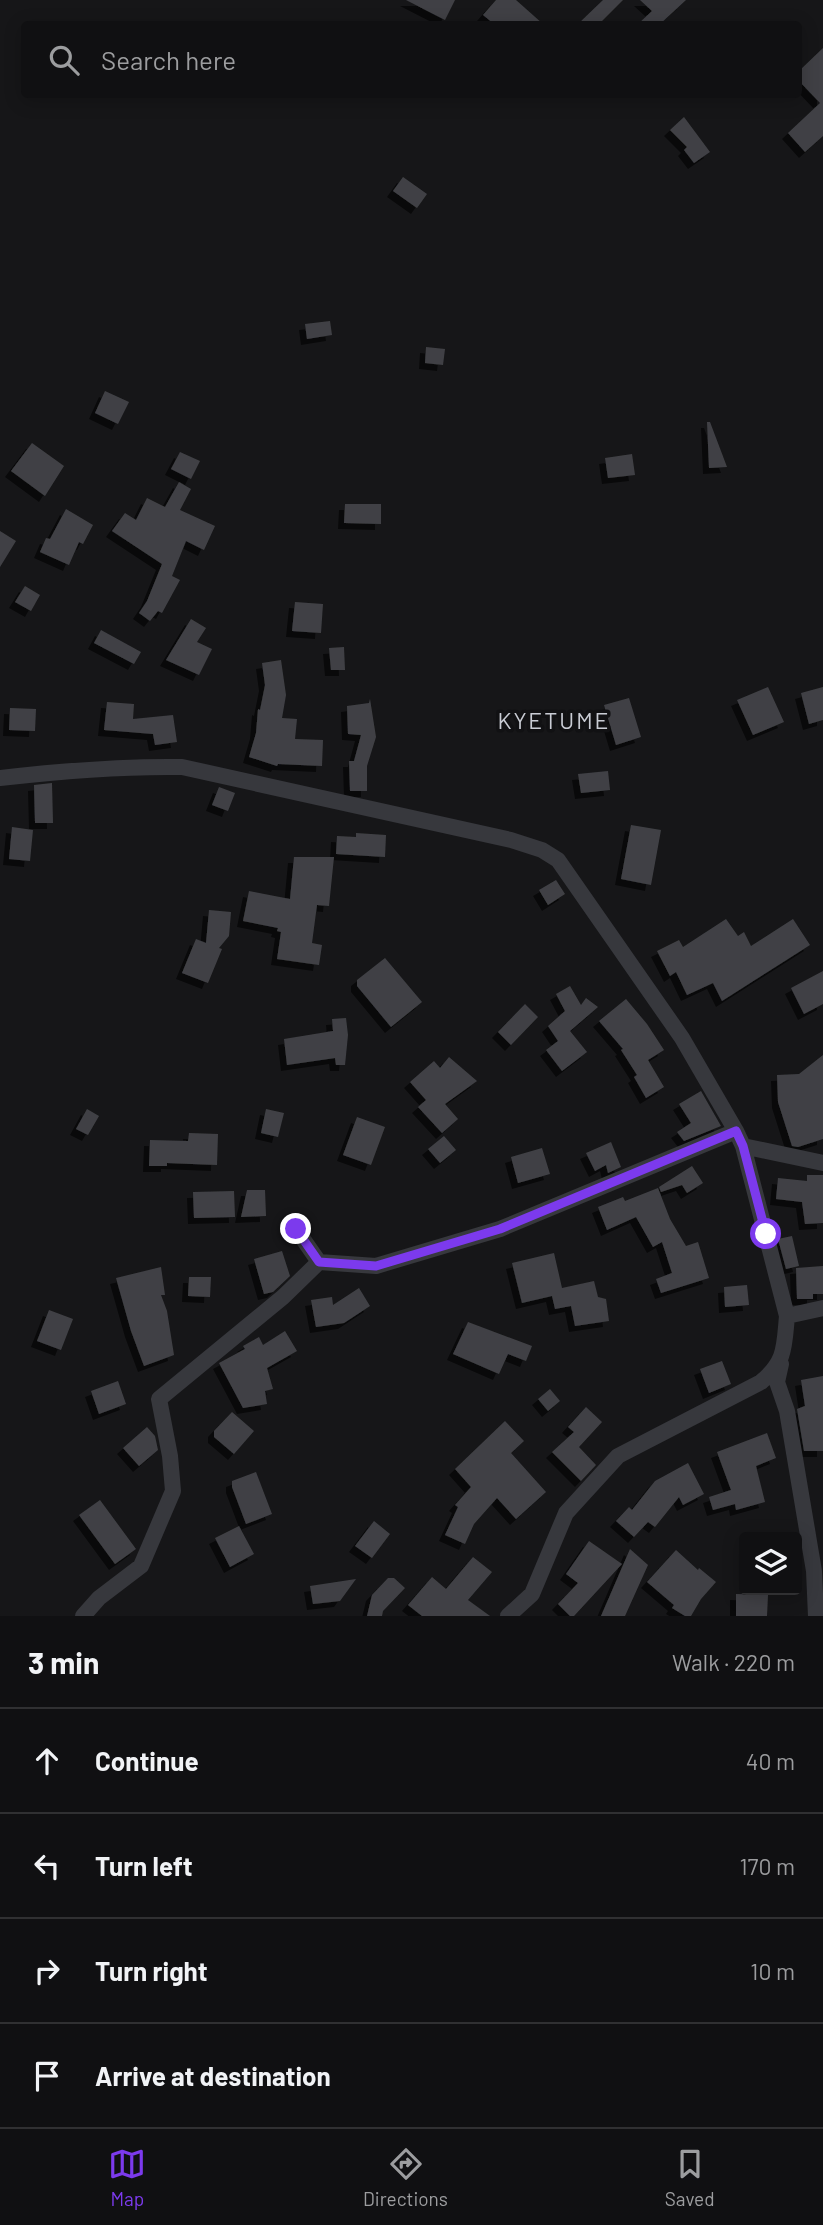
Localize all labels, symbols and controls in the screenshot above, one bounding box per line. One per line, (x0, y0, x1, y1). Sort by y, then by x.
search box (21, 21, 802, 98)
icon: search (45, 41, 83, 79)
text: Search here (101, 44, 236, 75)
district label: KYETUME (497, 706, 611, 734)
route end (280, 1213, 311, 1244)
route start (750, 1218, 781, 1249)
map controls (739, 1532, 802, 1595)
button: layers (739, 1532, 802, 1595)
text: 3 min (28, 1644, 99, 1680)
text: Walk · 220 m (672, 1648, 795, 1676)
icon: ahead (28, 1742, 66, 1780)
text: Continue (95, 1745, 199, 1776)
text: 40 m (746, 1747, 795, 1775)
icon: left (28, 1847, 66, 1885)
text: Turn left (95, 1850, 193, 1881)
text: 170 m (739, 1852, 795, 1880)
icon: right (28, 1952, 66, 1990)
text: Turn right (95, 1955, 208, 1986)
text: 10 m (750, 1957, 795, 1985)
icon: arrive (28, 2057, 66, 2095)
text: Arrive at destination (95, 2060, 331, 2091)
tab: Map (108, 2145, 146, 2210)
tab: Directions (363, 2145, 448, 2210)
tab: Saved (665, 2145, 715, 2210)

